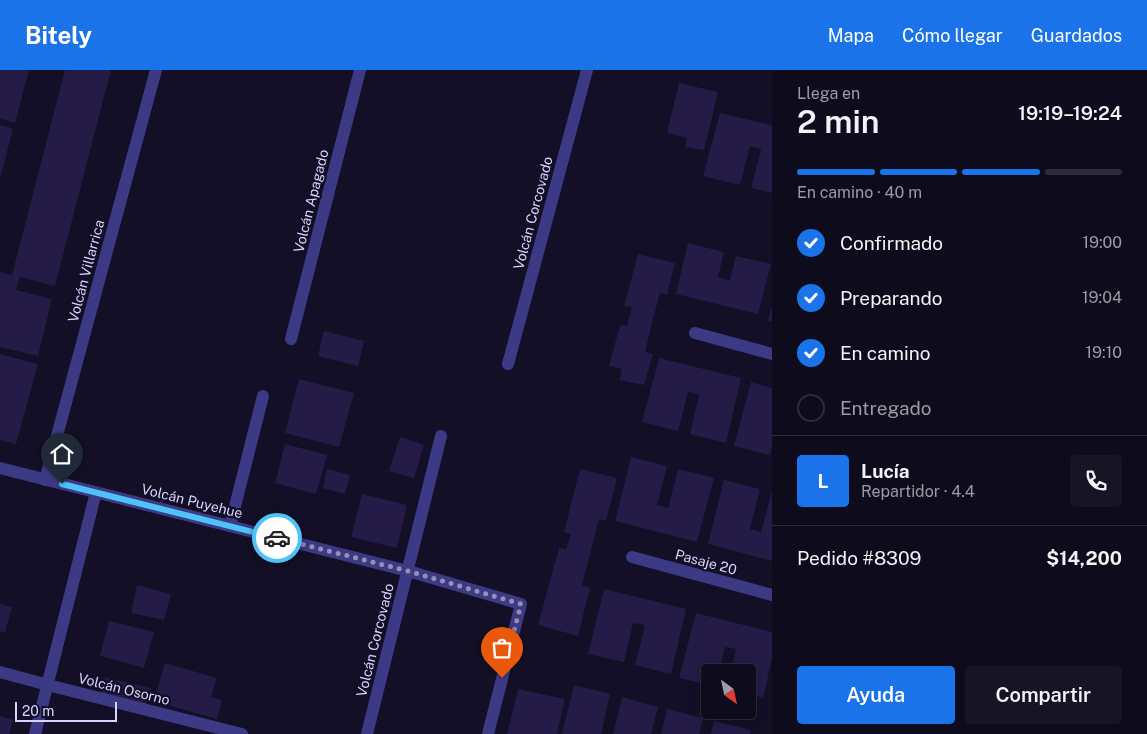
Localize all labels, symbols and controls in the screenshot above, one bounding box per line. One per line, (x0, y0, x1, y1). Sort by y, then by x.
text: Bitely (25, 21, 92, 49)
text: Mapa (828, 25, 874, 46)
text: Cómo llegar (902, 25, 1003, 46)
text: Guardados (1031, 25, 1122, 46)
text: Llega en (797, 84, 860, 103)
text: 19:19–19:24 (1018, 102, 1122, 124)
text: 2 min (797, 103, 880, 140)
street label: Volcán Apagado (290, 148, 332, 254)
street label: Volcán Corcovado (510, 155, 556, 271)
text: En camino · 40 m (797, 183, 922, 202)
street label: Volcán Villarrica (65, 218, 107, 324)
icon: check (797, 229, 825, 257)
text: Confirmado (840, 232, 943, 254)
text: 19:00 (1082, 233, 1122, 252)
icon: check (797, 284, 825, 312)
text: Preparando (840, 287, 942, 309)
text: 19:04 (1082, 288, 1122, 307)
icon: check (797, 339, 825, 367)
text: En camino (840, 342, 931, 364)
text: 19:10 (1086, 343, 1122, 362)
text: Entregado (840, 397, 932, 419)
pin (41, 433, 83, 484)
icon: home (48, 440, 76, 468)
button: phone (1070, 455, 1122, 507)
text: Lucía (861, 460, 910, 482)
text: L (818, 470, 828, 492)
street label: Volcán Puyehue (140, 481, 244, 521)
text: Repartidor · 4.4 (861, 482, 975, 501)
courier (252, 513, 302, 563)
icon: car (263, 524, 291, 552)
street label: Pasaje 20 (673, 546, 739, 578)
text: Pedido #8309 (797, 547, 921, 569)
text: $14,200 (1046, 547, 1122, 569)
street label: Volcán Corcovado (353, 581, 397, 698)
pin (481, 627, 523, 678)
icon: bag (488, 634, 516, 662)
north arrow (701, 664, 756, 719)
map controls (701, 664, 756, 719)
button: Ayuda (797, 666, 955, 724)
button: Compartir (965, 666, 1122, 724)
street label: Volcán Osorno (76, 670, 172, 708)
scale bar (15, 699, 118, 722)
text: 20 m (22, 703, 54, 719)

